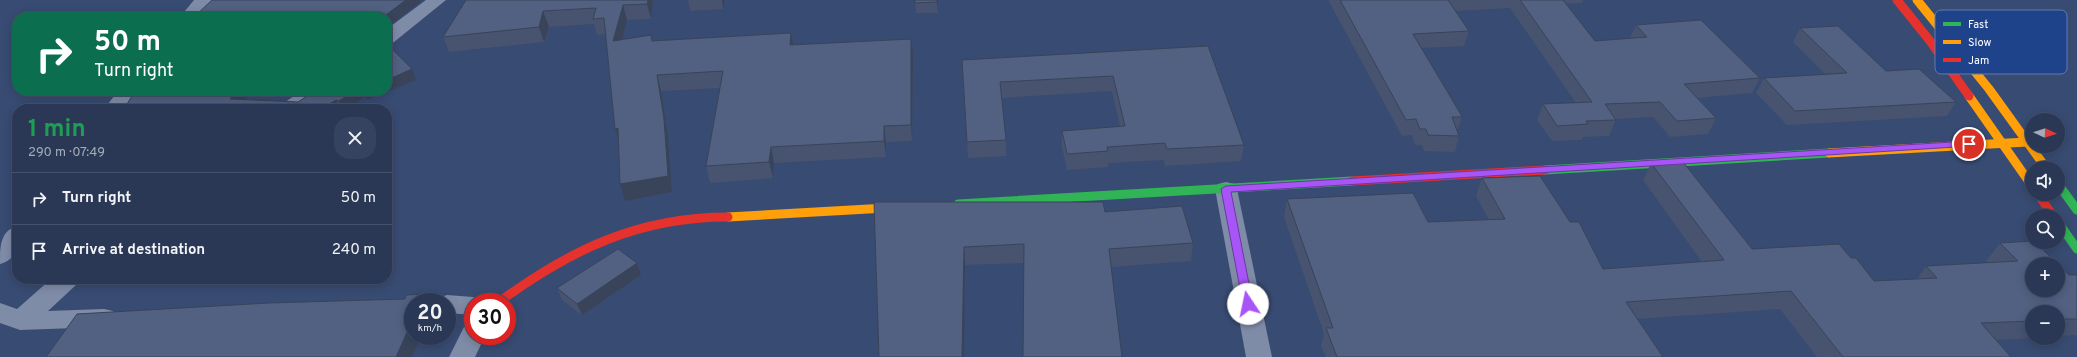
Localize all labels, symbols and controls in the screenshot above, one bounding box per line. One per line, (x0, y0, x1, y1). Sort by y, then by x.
legend (1935, 10, 2067, 74)
text: Fast (1968, 18, 1988, 32)
text: 50 m (94, 25, 161, 61)
icon: right (28, 28, 80, 80)
text: Slow (1968, 36, 1991, 50)
text: Jam (1968, 54, 1989, 68)
text: Turn right (94, 60, 174, 83)
north arrow (2025, 113, 2065, 153)
map controls (2025, 113, 2065, 345)
text: 1 min (28, 115, 86, 145)
button: close (334, 117, 376, 159)
pin (1952, 127, 1986, 161)
icon: arrive (1958, 133, 1980, 155)
text: 290 m · 07:49 (28, 145, 105, 161)
button: sound (2025, 161, 2065, 201)
icon: right (28, 188, 50, 210)
text: Turn right (62, 189, 131, 208)
text: 50 m (341, 189, 376, 208)
button: search (2025, 209, 2065, 249)
icon: arrive (28, 240, 50, 262)
text: Arrive at destination (62, 241, 205, 260)
text: 240 m (332, 241, 376, 260)
button: + (2025, 257, 2065, 297)
position arrow (1227, 283, 1269, 325)
speed limit sign: 30 (464, 293, 516, 345)
text: 20 (417, 301, 443, 327)
button: − (2025, 305, 2065, 345)
text: km/h (418, 322, 442, 335)

